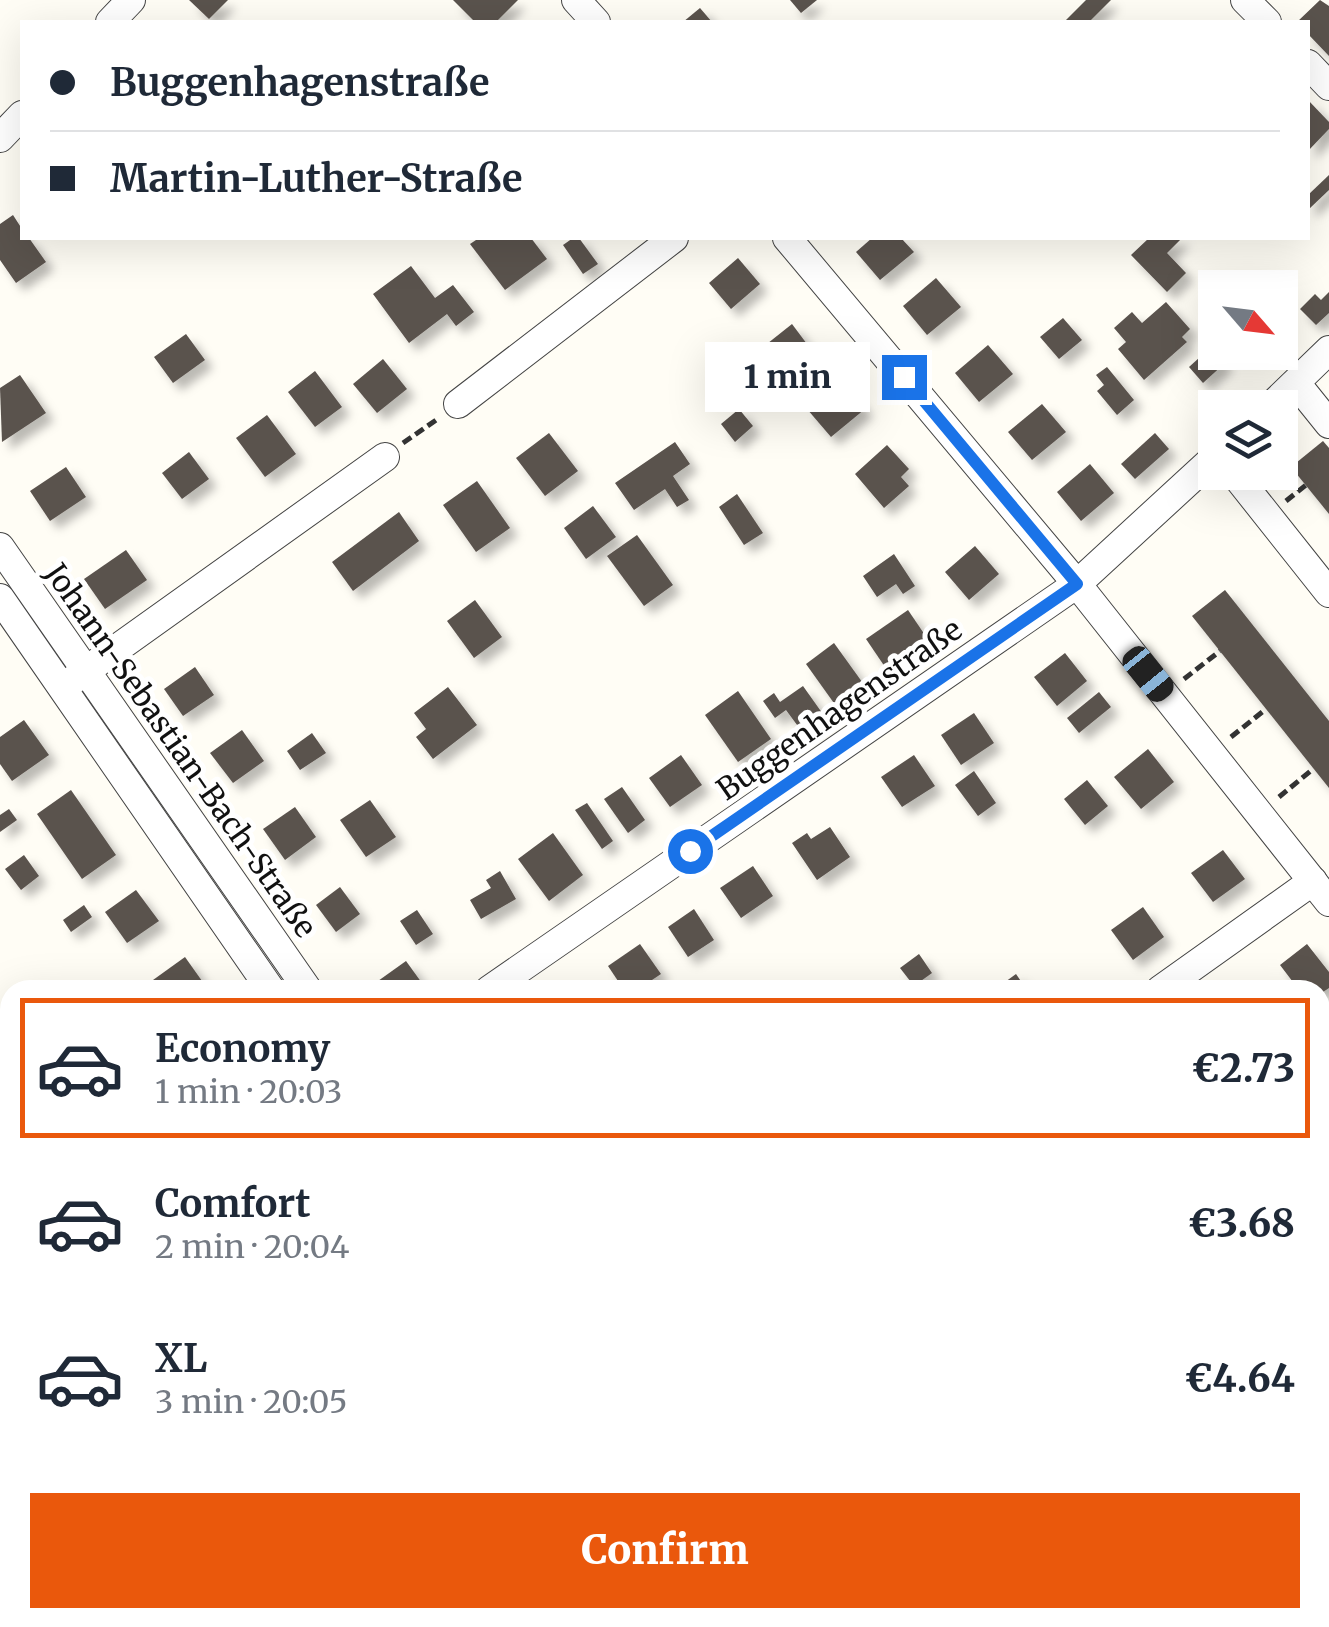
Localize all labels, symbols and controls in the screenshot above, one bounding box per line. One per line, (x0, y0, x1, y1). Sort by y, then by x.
text: Buggenhagenstraße (110, 59, 490, 106)
text: Martin-Luther-Straße (110, 155, 523, 202)
north arrow (1198, 270, 1298, 370)
map controls (1198, 270, 1298, 490)
callout: 1 min (704, 342, 869, 412)
route end (882, 355, 927, 400)
text: 1 min (744, 357, 831, 397)
button: layers (1198, 390, 1298, 490)
street label: Johann-Sebastian-Bach-Straße (36, 555, 325, 944)
street label: Buggenhagenstraße (709, 610, 969, 808)
car (1117, 641, 1179, 707)
route start (668, 829, 713, 874)
icon: car (35, 1023, 125, 1113)
text: Economy (155, 1025, 330, 1072)
text: €2.73 (1191, 1045, 1295, 1092)
text: 1 min · 20:03 (155, 1072, 342, 1112)
icon: car (35, 1178, 125, 1268)
text: Comfort (155, 1180, 311, 1227)
text: €3.68 (1188, 1200, 1295, 1247)
text: 2 min · 20:04 (155, 1227, 349, 1267)
icon: car (35, 1333, 125, 1423)
text: XL (155, 1335, 207, 1382)
text: €4.64 (1184, 1355, 1295, 1402)
text: 3 min · 20:05 (155, 1382, 347, 1422)
button: Confirm (30, 1493, 1300, 1608)

